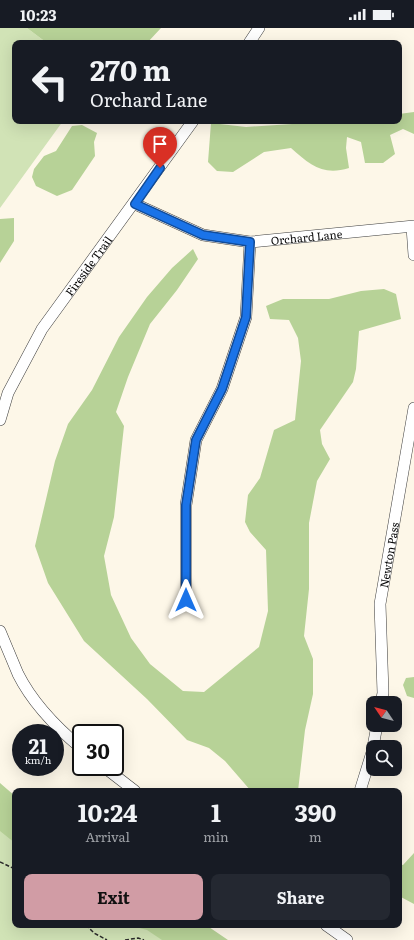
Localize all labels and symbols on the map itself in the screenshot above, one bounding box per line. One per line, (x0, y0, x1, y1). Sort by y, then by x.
pin (143, 127, 177, 168)
street label: Orchard Lane (270, 225, 343, 248)
street label: Fireside Trail (61, 232, 115, 299)
street label: Newton Pass (375, 521, 402, 589)
position arrow (165, 579, 207, 621)
north arrow (366, 696, 402, 732)
speed limit sign: 30 (72, 724, 124, 776)

